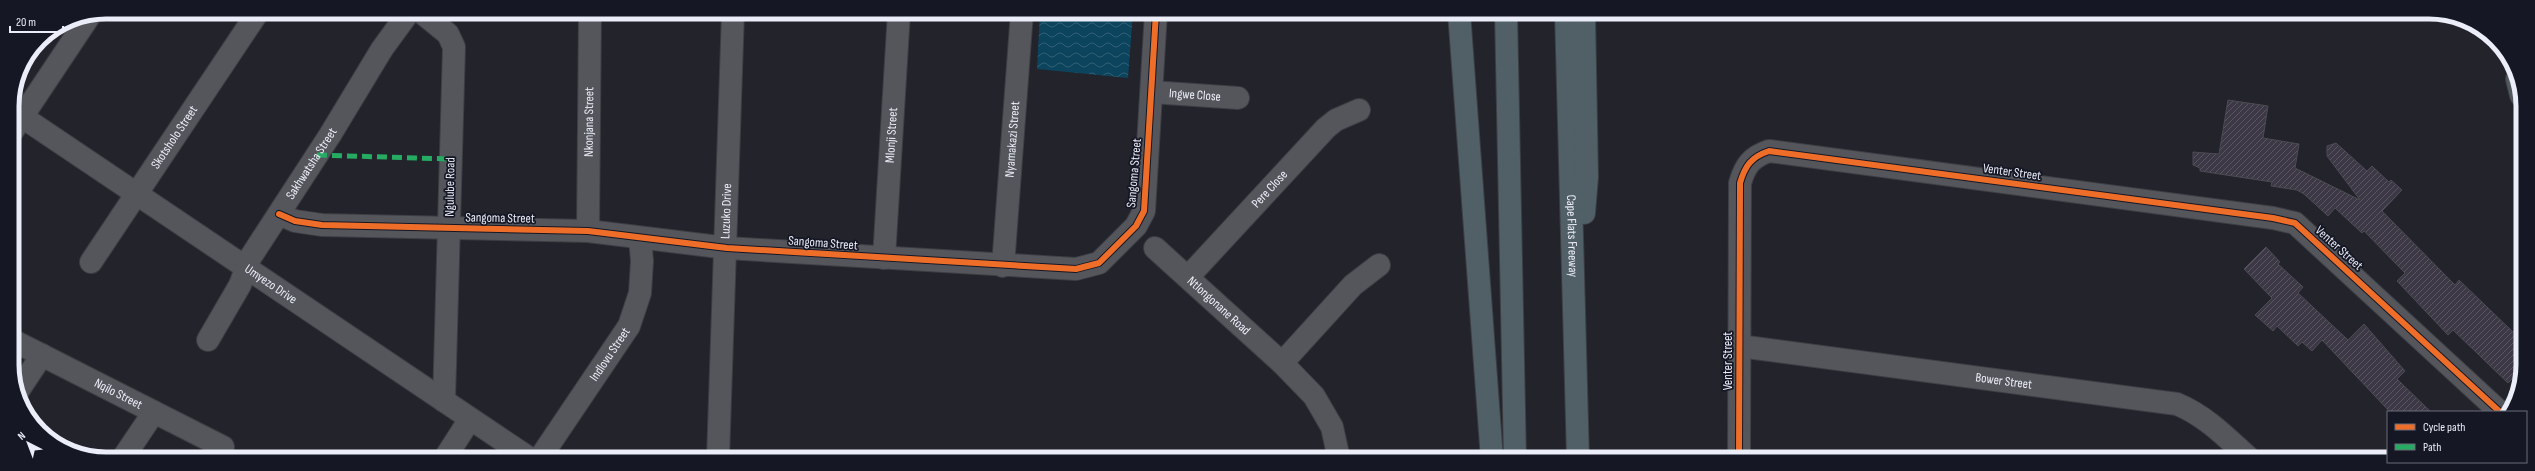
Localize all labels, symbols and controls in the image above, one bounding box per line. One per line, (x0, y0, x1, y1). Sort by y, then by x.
scale bar (10, 8, 63, 34)
text: 20 m (16, 15, 36, 30)
street label: Ingwe Close (1168, 85, 1221, 105)
street label: Nkonjana Street (581, 87, 597, 157)
street label: Nyamakazi Street (1002, 101, 1023, 178)
street label: Skotsholo Street (147, 103, 201, 172)
street label: Mlonji Street (882, 107, 901, 163)
street label: Sakhwatsha Street (282, 125, 340, 202)
street label: Sangoma Street (1123, 138, 1145, 208)
street label: Ngulube Road (441, 157, 459, 217)
street label: Venter Street (1982, 160, 2042, 184)
street label: Pere Close (1248, 167, 1291, 211)
street label: Luzuko Drive (717, 183, 735, 239)
street label: Cape Flats Freeway (1563, 194, 1581, 278)
street label: Sangoma Street (465, 209, 535, 227)
street label: Venter Street (2312, 222, 2366, 274)
street label: Sangoma Street (788, 233, 858, 253)
street label: Umyezo Drive (242, 261, 300, 308)
street label: Ntlongonane Road (1184, 273, 1254, 338)
street label: Indlovu Street (586, 324, 634, 384)
street label: Venter Street (1720, 332, 1736, 390)
street label: Bower Street (1974, 369, 2033, 393)
street label: Nqilo Street (92, 375, 145, 413)
legend (2387, 411, 2527, 463)
text: Cycle path (2423, 420, 2465, 435)
north arrow (8, 423, 48, 463)
text: N (15, 429, 28, 443)
text: Path (2423, 440, 2441, 455)

